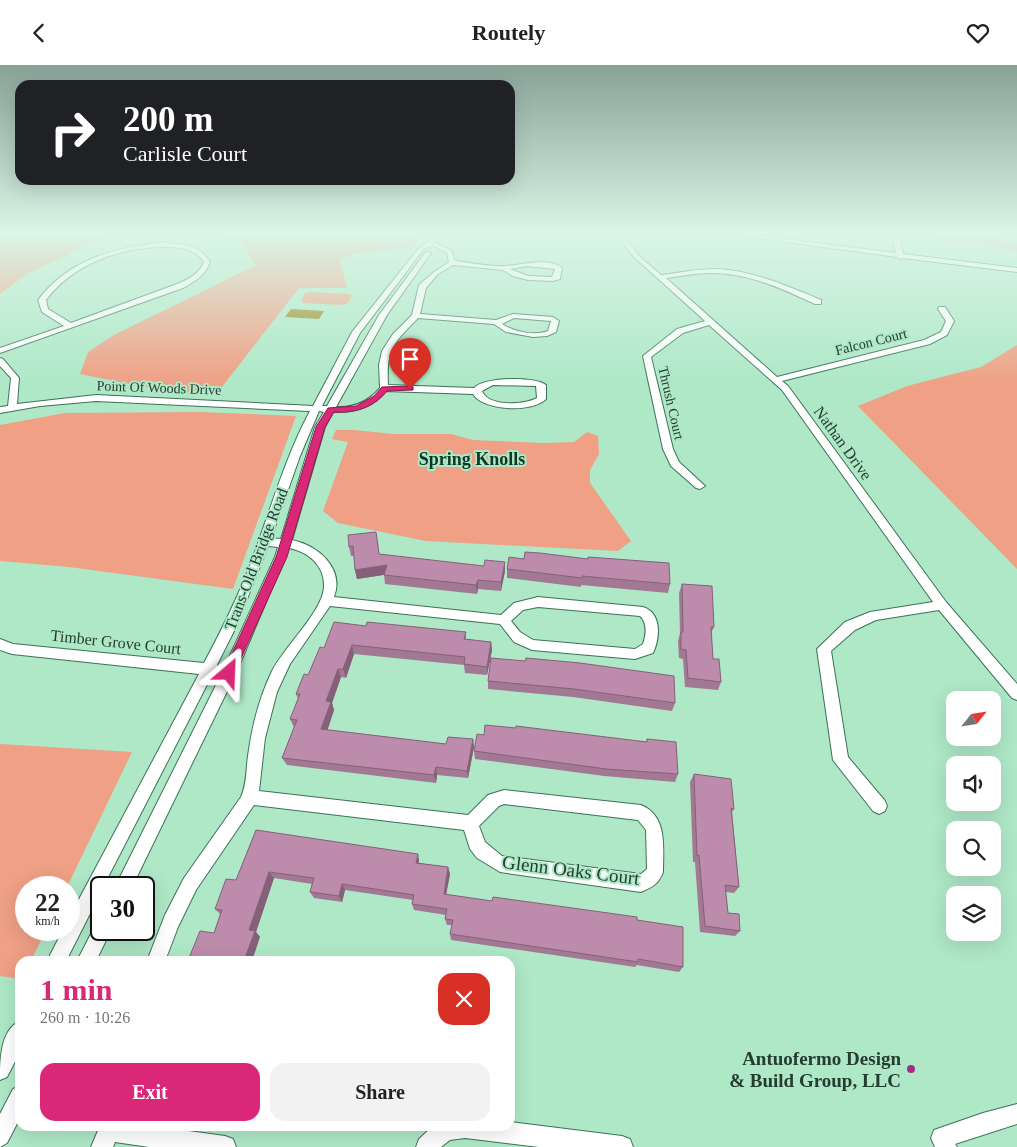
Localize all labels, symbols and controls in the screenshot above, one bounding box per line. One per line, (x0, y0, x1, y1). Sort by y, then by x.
icon: back (25, 19, 53, 47)
icon: heart (964, 19, 992, 47)
text: Routely (472, 20, 545, 45)
icon: right (40, 100, 105, 165)
text: 200 m (123, 100, 213, 139)
text: Carlisle Court (123, 141, 247, 166)
street label: Falcon Court (834, 326, 909, 358)
pin (389, 338, 431, 389)
icon: arrive (396, 345, 424, 373)
street label: Thrush Court (655, 365, 687, 441)
street label: Point Of Woods Drive (96, 378, 222, 398)
street label: Nathan Drive (811, 403, 875, 483)
district label: Spring Knolls (419, 449, 525, 469)
street label: Trans-Old Bridge Road (221, 486, 292, 633)
street label: Timber Grove Court (50, 627, 183, 657)
position arrow (202, 646, 254, 698)
north arrow (946, 691, 1001, 746)
map controls (946, 691, 1001, 941)
button: sound (946, 756, 1001, 811)
button: search (946, 821, 1001, 876)
street label: Glenn Oaks Court (501, 851, 642, 889)
speed limit sign: 30 (90, 876, 155, 941)
button: layers (946, 886, 1001, 941)
text: 22 (35, 889, 60, 916)
text: km/h (35, 914, 60, 928)
text: 1 min (40, 973, 113, 1006)
button: close (438, 973, 490, 1025)
text: 260 m · 10:26 (40, 1009, 130, 1026)
place label: Antuofermo Design & Build Group, LLC (729, 1048, 901, 1091)
button: Exit (40, 1063, 260, 1121)
button: Share (270, 1063, 490, 1121)
marker: Antuofermo Design & Build Group, LLC (905, 1063, 917, 1075)

